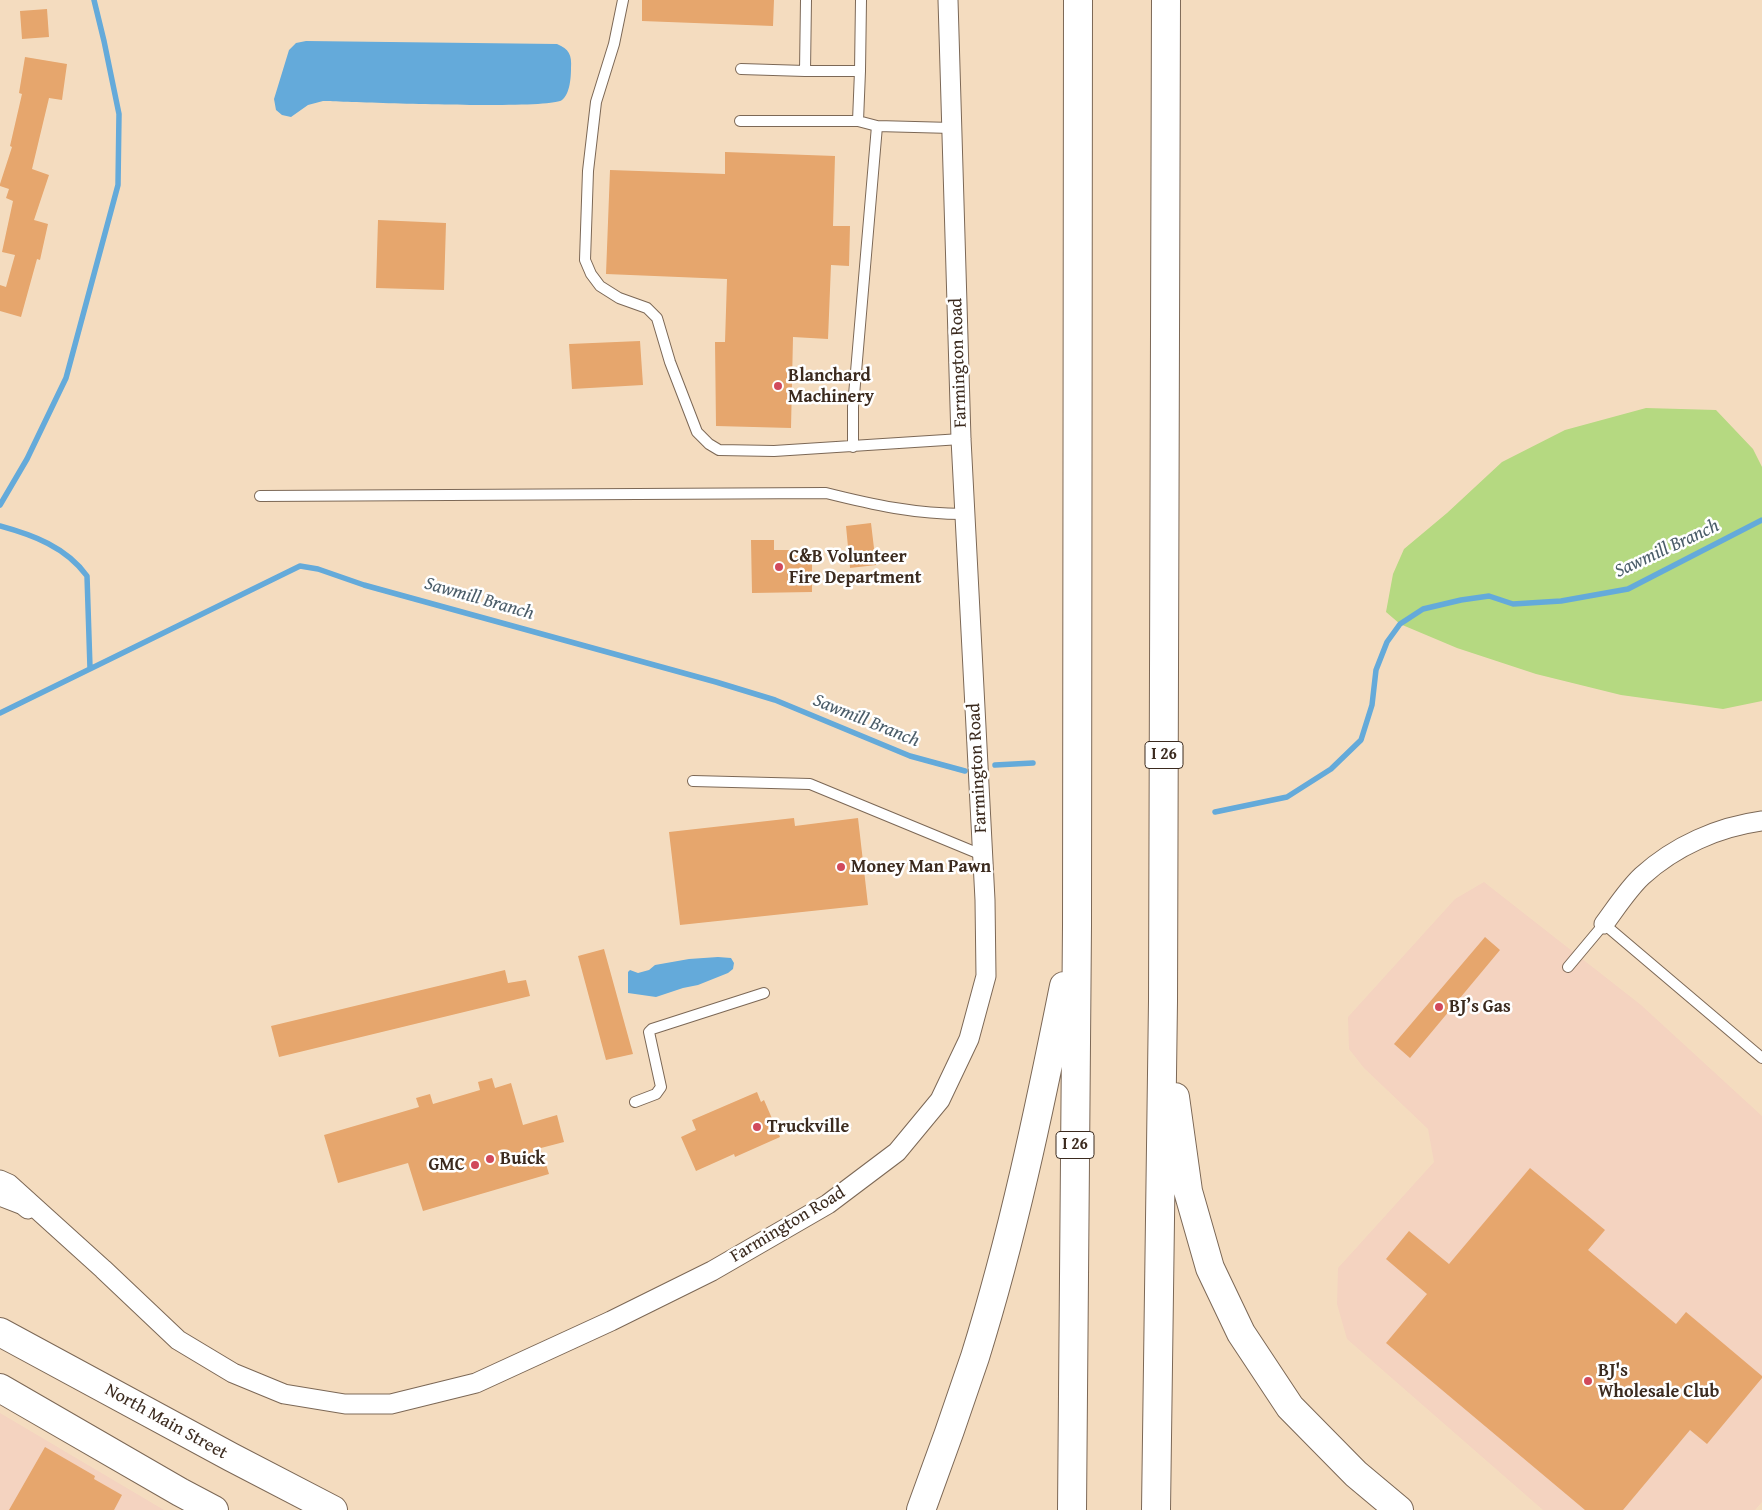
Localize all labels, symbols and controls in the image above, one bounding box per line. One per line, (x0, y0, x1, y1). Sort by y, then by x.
street label: Farmington Road (946, 298, 972, 428)
place label: Blanchard Machinery (788, 365, 874, 408)
marker: Blanchard Machinery (772, 380, 784, 392)
water label: Sawmill Branch (1611, 515, 1723, 583)
place label: C&B Volunteer Fire Department (789, 546, 922, 588)
marker: C&B Volunteer Fire Department (773, 561, 785, 573)
water label: Sawmill Branch (422, 572, 536, 626)
water label: Sawmill Branch (809, 689, 923, 753)
street label: Farmington Road (964, 702, 992, 834)
road number: I 26 (1145, 742, 1183, 768)
place label: Money Man Pawn (851, 856, 991, 878)
marker: Money Man Pawn (835, 861, 847, 873)
place label: BJ’s Gas (1449, 996, 1511, 1018)
marker: BJ’s Gas (1433, 1001, 1445, 1013)
place label: Truckville (767, 1116, 849, 1138)
marker: Truckville (751, 1121, 763, 1133)
road number: I 26 (1056, 1132, 1094, 1158)
place label: Buick (500, 1148, 545, 1170)
marker: Buick (484, 1153, 496, 1165)
place label: GMC (428, 1154, 465, 1176)
marker: GMC (469, 1159, 481, 1171)
street label: Farmington Road (727, 1182, 849, 1268)
place label: BJ's Wholesale Club (1598, 1360, 1719, 1402)
marker: BJ's Wholesale Club (1582, 1375, 1594, 1387)
street label: North Main Street (101, 1379, 231, 1465)

